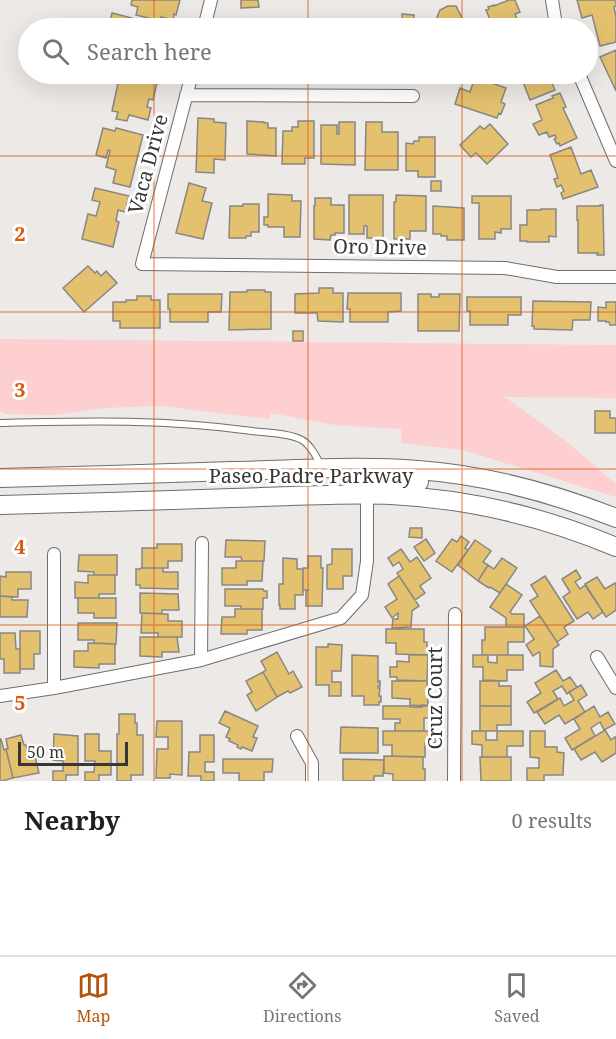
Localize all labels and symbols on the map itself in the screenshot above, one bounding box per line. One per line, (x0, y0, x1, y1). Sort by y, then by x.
street label: Vaca Drive (121, 111, 174, 217)
text: 2 (14, 220, 26, 247)
street label: Oro Drive (333, 232, 427, 261)
text: 3 (14, 376, 26, 403)
street label: Paseo Padre Parkway (209, 462, 414, 489)
text: 4 (14, 533, 26, 560)
street label: Cruz Court (421, 647, 448, 749)
text: 5 (14, 689, 26, 716)
scale bar (18, 739, 128, 766)

